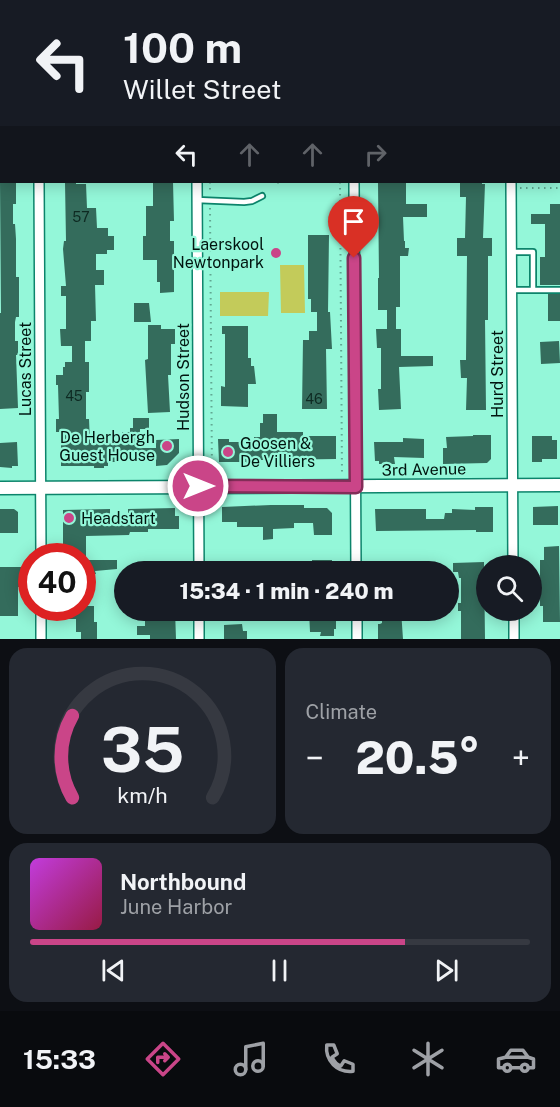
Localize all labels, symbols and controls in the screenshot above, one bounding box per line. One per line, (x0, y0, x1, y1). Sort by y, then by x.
text: 100 m (123, 23, 242, 72)
icon: left (24, 24, 102, 102)
text: Willet Street (123, 73, 281, 105)
icon: left (170, 138, 203, 171)
icon: ahead (233, 138, 266, 171)
icon: ahead (296, 138, 329, 171)
icon: right (359, 138, 392, 171)
pin (328, 196, 379, 258)
icon: arrive (337, 205, 370, 238)
house number: 57 (72, 209, 90, 225)
place label: Laerskool Newtonpark (173, 235, 264, 272)
marker: Laerskool Newtonpark (269, 246, 283, 260)
street label: Lucas Street (16, 322, 35, 416)
street label: Hudson Street (174, 323, 193, 431)
street label: Hurd Street (488, 330, 507, 418)
house number: 45 (65, 388, 83, 404)
house number: 46 (305, 391, 323, 407)
place label: De Herbergh Guest House (59, 428, 155, 465)
place label: Goosen & De Villiers (240, 434, 315, 471)
marker: De Herbergh Guest House (160, 439, 174, 453)
marker: Goosen & De Villiers (221, 445, 235, 459)
position arrow (166, 454, 230, 518)
street label: 3rd Avenue (382, 459, 466, 480)
place label: Headstart (81, 509, 156, 528)
marker: Headstart (62, 511, 76, 525)
speed limit sign: 40 (18, 543, 96, 621)
map controls (476, 555, 542, 621)
button: search (476, 555, 542, 621)
text: 15:34 · 1 min · 240 m (179, 578, 394, 604)
text: Climate (306, 700, 377, 724)
text: 35 (100, 713, 184, 786)
text: 20.5° (355, 731, 480, 784)
text: − (306, 739, 324, 777)
text: + (512, 739, 530, 777)
text: km/h (117, 783, 167, 808)
text: Northbound (120, 869, 246, 895)
text: June Harbor (120, 895, 232, 919)
icon: previous (97, 954, 130, 987)
icon: pause (263, 954, 296, 987)
icon: next (430, 954, 463, 987)
icon: directions (142, 1038, 184, 1080)
icon: music (230, 1038, 272, 1080)
icon: phone (318, 1038, 360, 1080)
icon: climate (407, 1038, 449, 1080)
icon: car (495, 1038, 537, 1080)
text: 15:33 (23, 1043, 96, 1075)

